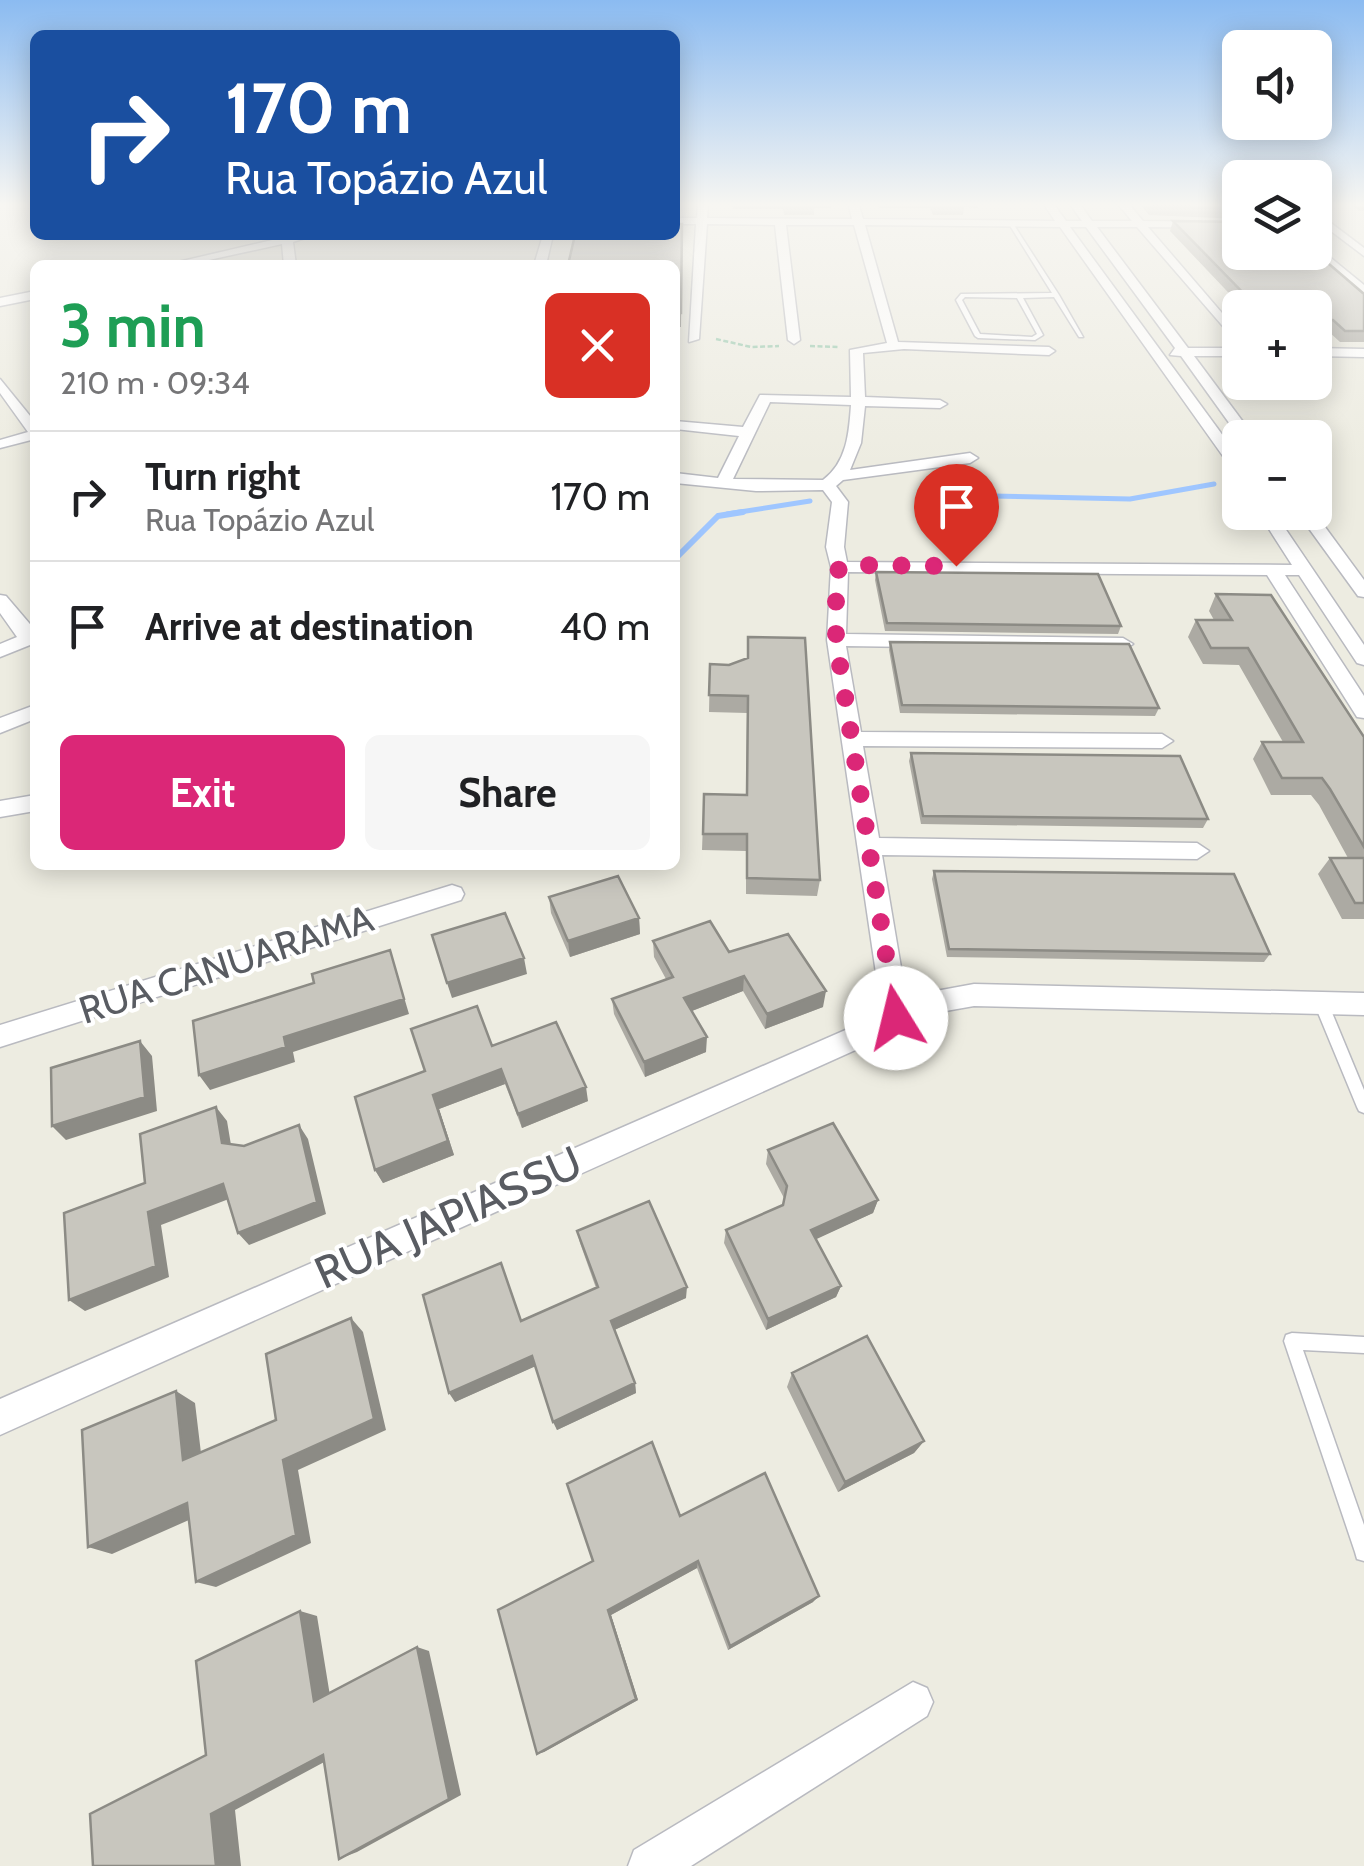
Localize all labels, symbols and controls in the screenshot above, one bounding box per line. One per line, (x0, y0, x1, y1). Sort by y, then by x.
map controls (1222, 30, 1332, 530)
button: sound (1222, 30, 1332, 140)
text: 170 m (225, 65, 412, 151)
icon: right (60, 70, 190, 200)
text: Rua Topázio Azul (225, 151, 547, 205)
button: layers (1222, 160, 1332, 270)
text: 3 min (60, 289, 206, 362)
button: + (1222, 290, 1332, 400)
button: close (545, 293, 650, 398)
text: 210 m · 09:34 (60, 363, 250, 402)
button: − (1222, 420, 1332, 530)
text: Turn right (145, 453, 301, 500)
pin (914, 464, 999, 567)
icon: right (60, 469, 115, 524)
text: 170 m (550, 473, 650, 520)
icon: arrive (929, 479, 984, 534)
text: Rua Topázio Azul (145, 500, 374, 539)
icon: arrive (60, 599, 115, 654)
text: Arrive at destination (145, 603, 474, 650)
text: 40 m (560, 603, 650, 650)
button: Exit (60, 735, 345, 850)
button: Share (365, 735, 650, 850)
street label: RUA CANUARAMA (73, 894, 379, 1034)
position arrow (844, 966, 948, 1070)
street label: RUA JAPIASSU (306, 1134, 590, 1300)

